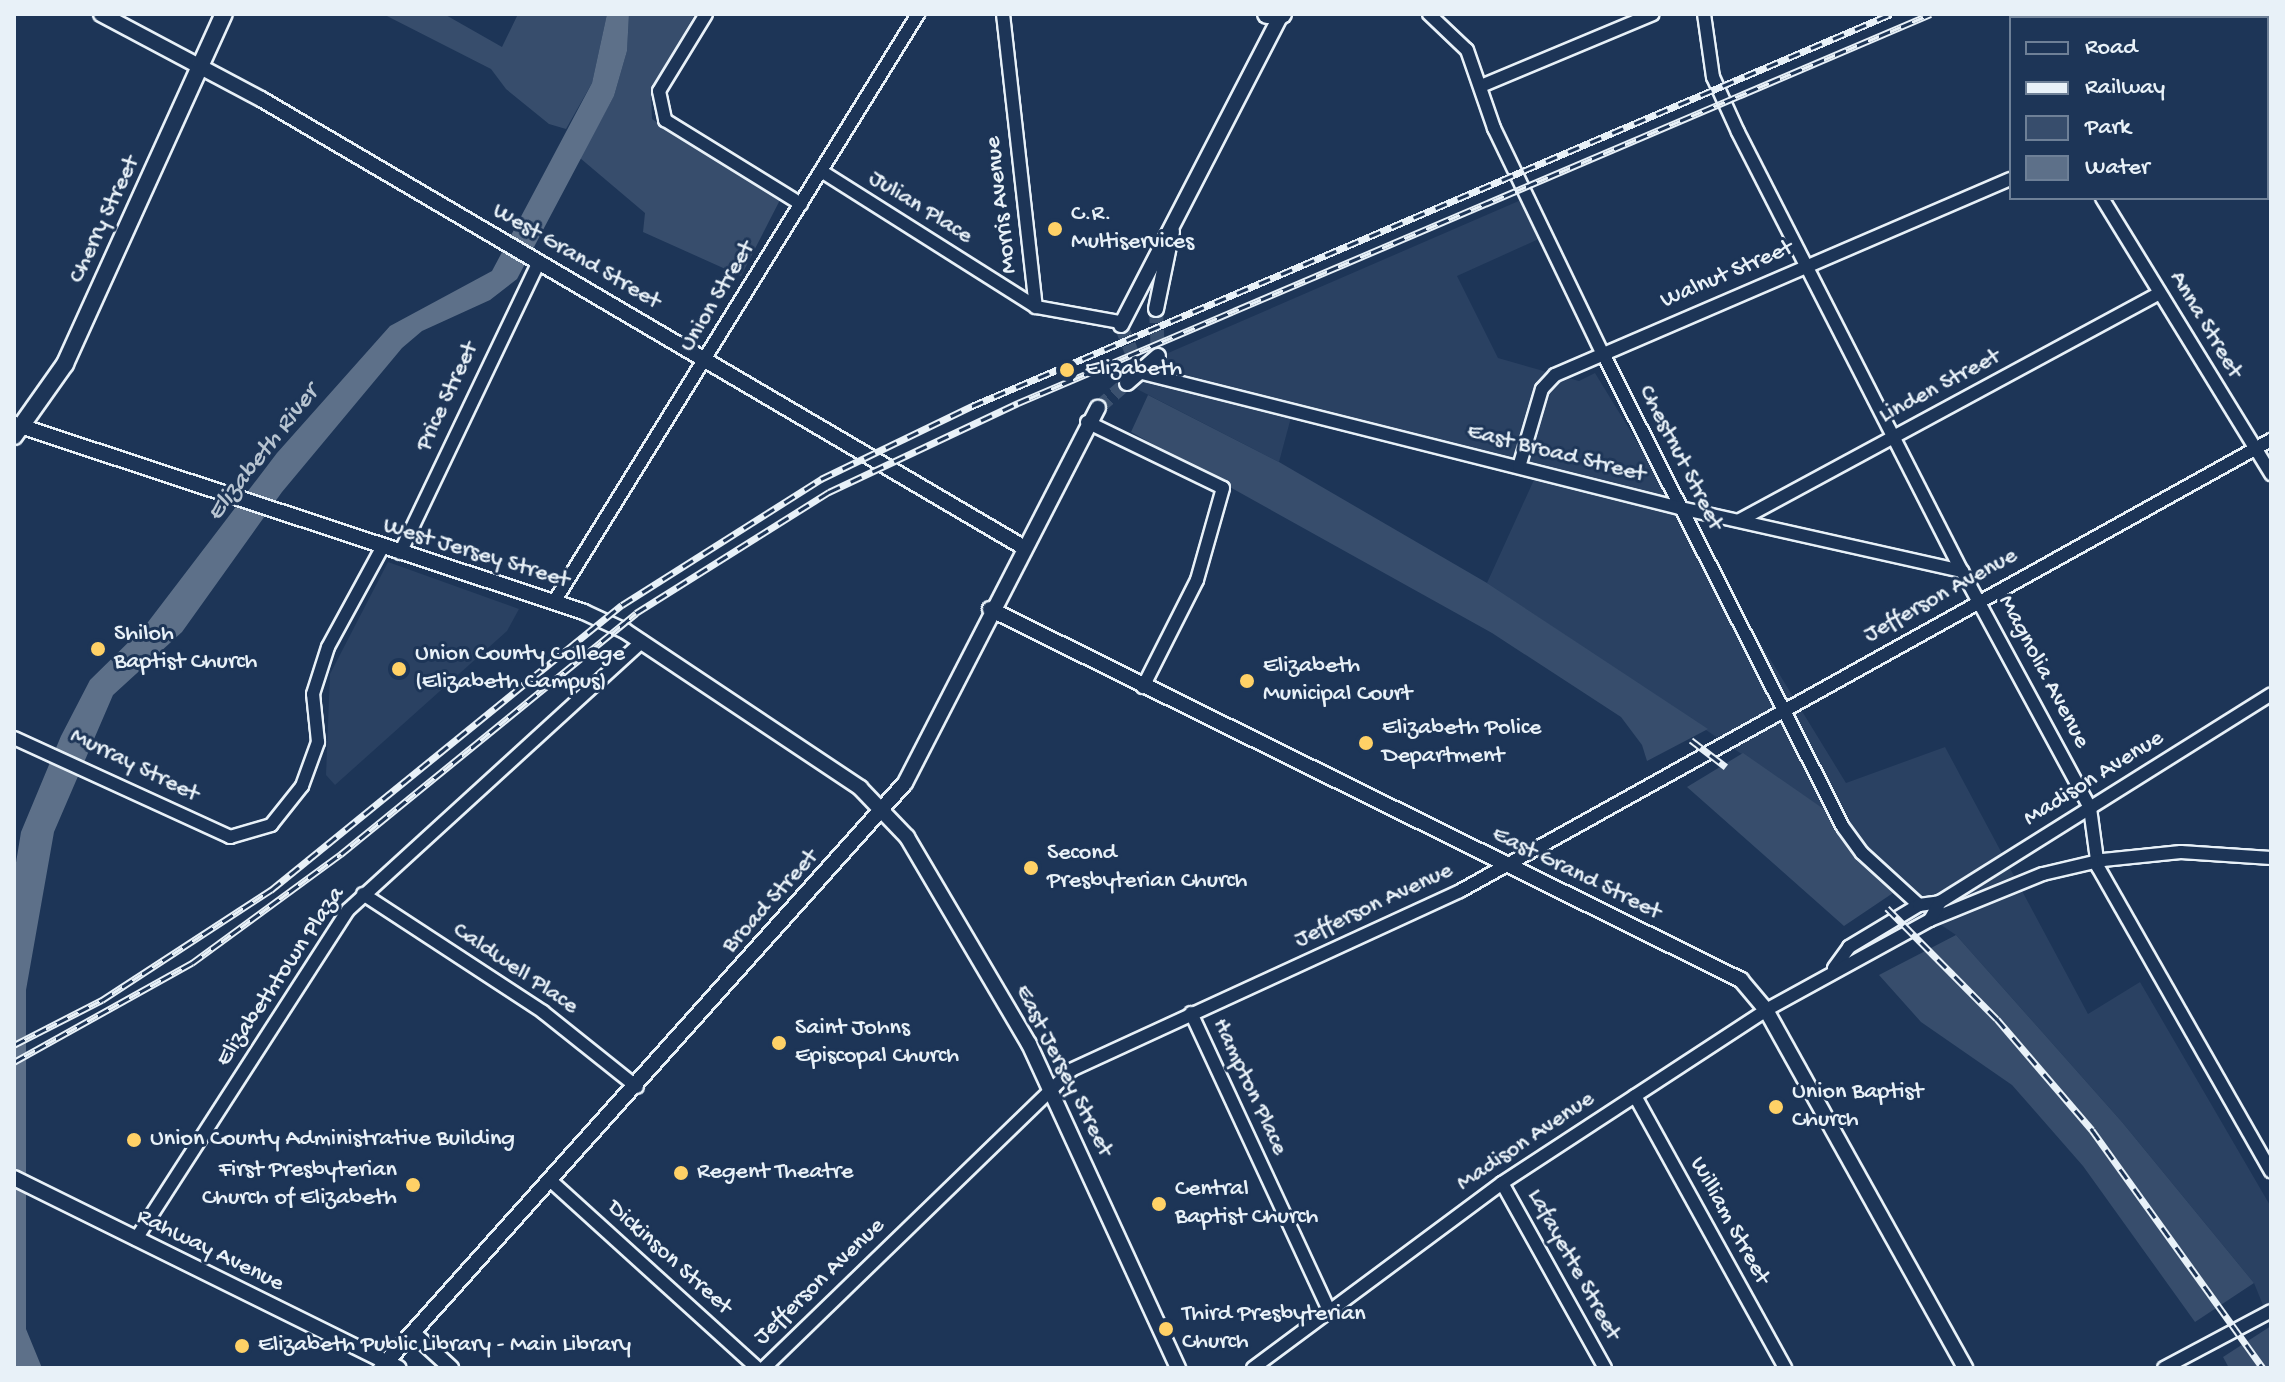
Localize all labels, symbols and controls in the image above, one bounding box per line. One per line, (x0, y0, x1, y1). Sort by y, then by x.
legend (2009, 16, 2269, 200)
text: Road (2085, 34, 2137, 63)
text: Railway (2085, 74, 2165, 103)
text: Park (2085, 114, 2131, 143)
street label: Morris Avenue (979, 135, 1025, 275)
street label: Cherry Street (63, 152, 147, 288)
text: Water (2085, 154, 2149, 183)
street label: Julian Place (863, 165, 977, 251)
street label: West Grand Street (487, 197, 665, 317)
place label: C.R. Multiservices (1071, 201, 1194, 257)
marker: C.R. Multiservices (1046, 220, 1064, 238)
street label: Walnut Street (1656, 234, 1798, 316)
street label: Union Street (674, 236, 762, 358)
street label: Anna Street (2162, 266, 2248, 384)
street label: Price Street (410, 338, 486, 456)
street label: Linden Street (1875, 343, 2005, 431)
place label: Elizabeth (1085, 356, 1182, 384)
marker: Elizabeth (1056, 359, 1078, 381)
water label: Elizabeth River (201, 380, 327, 528)
street label: Chestnut Street (1631, 381, 1729, 535)
street label: East Broad Street (1464, 418, 1648, 490)
street label: West Jersey Street (379, 512, 573, 596)
street label: Jefferson Avenue (1859, 542, 2023, 650)
street label: Magnolia Avenue (1991, 591, 2095, 753)
place label: Shiloh Baptist Church (114, 621, 257, 677)
marker: Shiloh Baptist Church (89, 640, 107, 658)
place label: Union County College (Elizabeth Campus) (415, 641, 625, 697)
place label: Elizabeth Municipal Court (1263, 653, 1412, 709)
marker: Union County College (Elizabeth Campus) (390, 660, 408, 678)
marker: Elizabeth Municipal Court (1238, 672, 1256, 690)
place label: Elizabeth Police Department (1382, 715, 1542, 771)
street label: Murray Street (65, 722, 203, 810)
street label: Madison Avenue (2019, 724, 2169, 834)
marker: Elizabeth Police Department (1357, 734, 1375, 752)
street label: East Grand Street (1487, 821, 1665, 927)
place label: Second Presbyterian Church (1047, 840, 1247, 896)
street label: Broad Street (717, 844, 825, 960)
street label: Jefferson Avenue (1290, 857, 1458, 955)
marker: Second Presbyterian Church (1022, 859, 1040, 877)
street label: Elizabethtown Plaza (210, 882, 352, 1072)
street label: Caldwell Place (447, 916, 583, 1022)
street label: East Jersey Street (1007, 980, 1119, 1162)
street label: Hampton Place (1205, 1014, 1293, 1160)
place label: Saint Johns Episcopal Church (795, 1015, 959, 1071)
marker: Saint Johns Episcopal Church (770, 1034, 788, 1052)
place label: Union Baptist Church (1792, 1079, 1923, 1135)
street label: Madison Avenue (1452, 1085, 1600, 1199)
marker: Union Baptist Church (1767, 1098, 1785, 1116)
place label: Union County Administrative Building (150, 1126, 515, 1154)
marker: Union County Administrative Building (125, 1131, 143, 1149)
street label: William Street (1682, 1152, 1776, 1290)
place label: First Presbyterian Church of Elizabeth (202, 1157, 397, 1213)
place label: Regent Theatre (697, 1159, 853, 1187)
marker: Regent Theatre (672, 1164, 690, 1182)
marker: First Presbyterian Church of Elizabeth (404, 1176, 422, 1194)
place label: Central Baptist Church (1175, 1176, 1318, 1232)
street label: Lafayette Street (1520, 1184, 1626, 1346)
street label: Dickinson Street (600, 1194, 738, 1322)
marker: Central Baptist Church (1150, 1195, 1168, 1213)
street label: Rahway Avenue (132, 1203, 288, 1299)
street label: Jefferson Avenue (748, 1212, 892, 1352)
place label: Third Presbyterian Church (1182, 1301, 1366, 1357)
marker: Third Presbyterian Church (1157, 1320, 1175, 1338)
place label: Elizabeth Public Library - Main Library (258, 1332, 631, 1360)
marker: Elizabeth Public Library - Main Library (233, 1337, 251, 1355)

